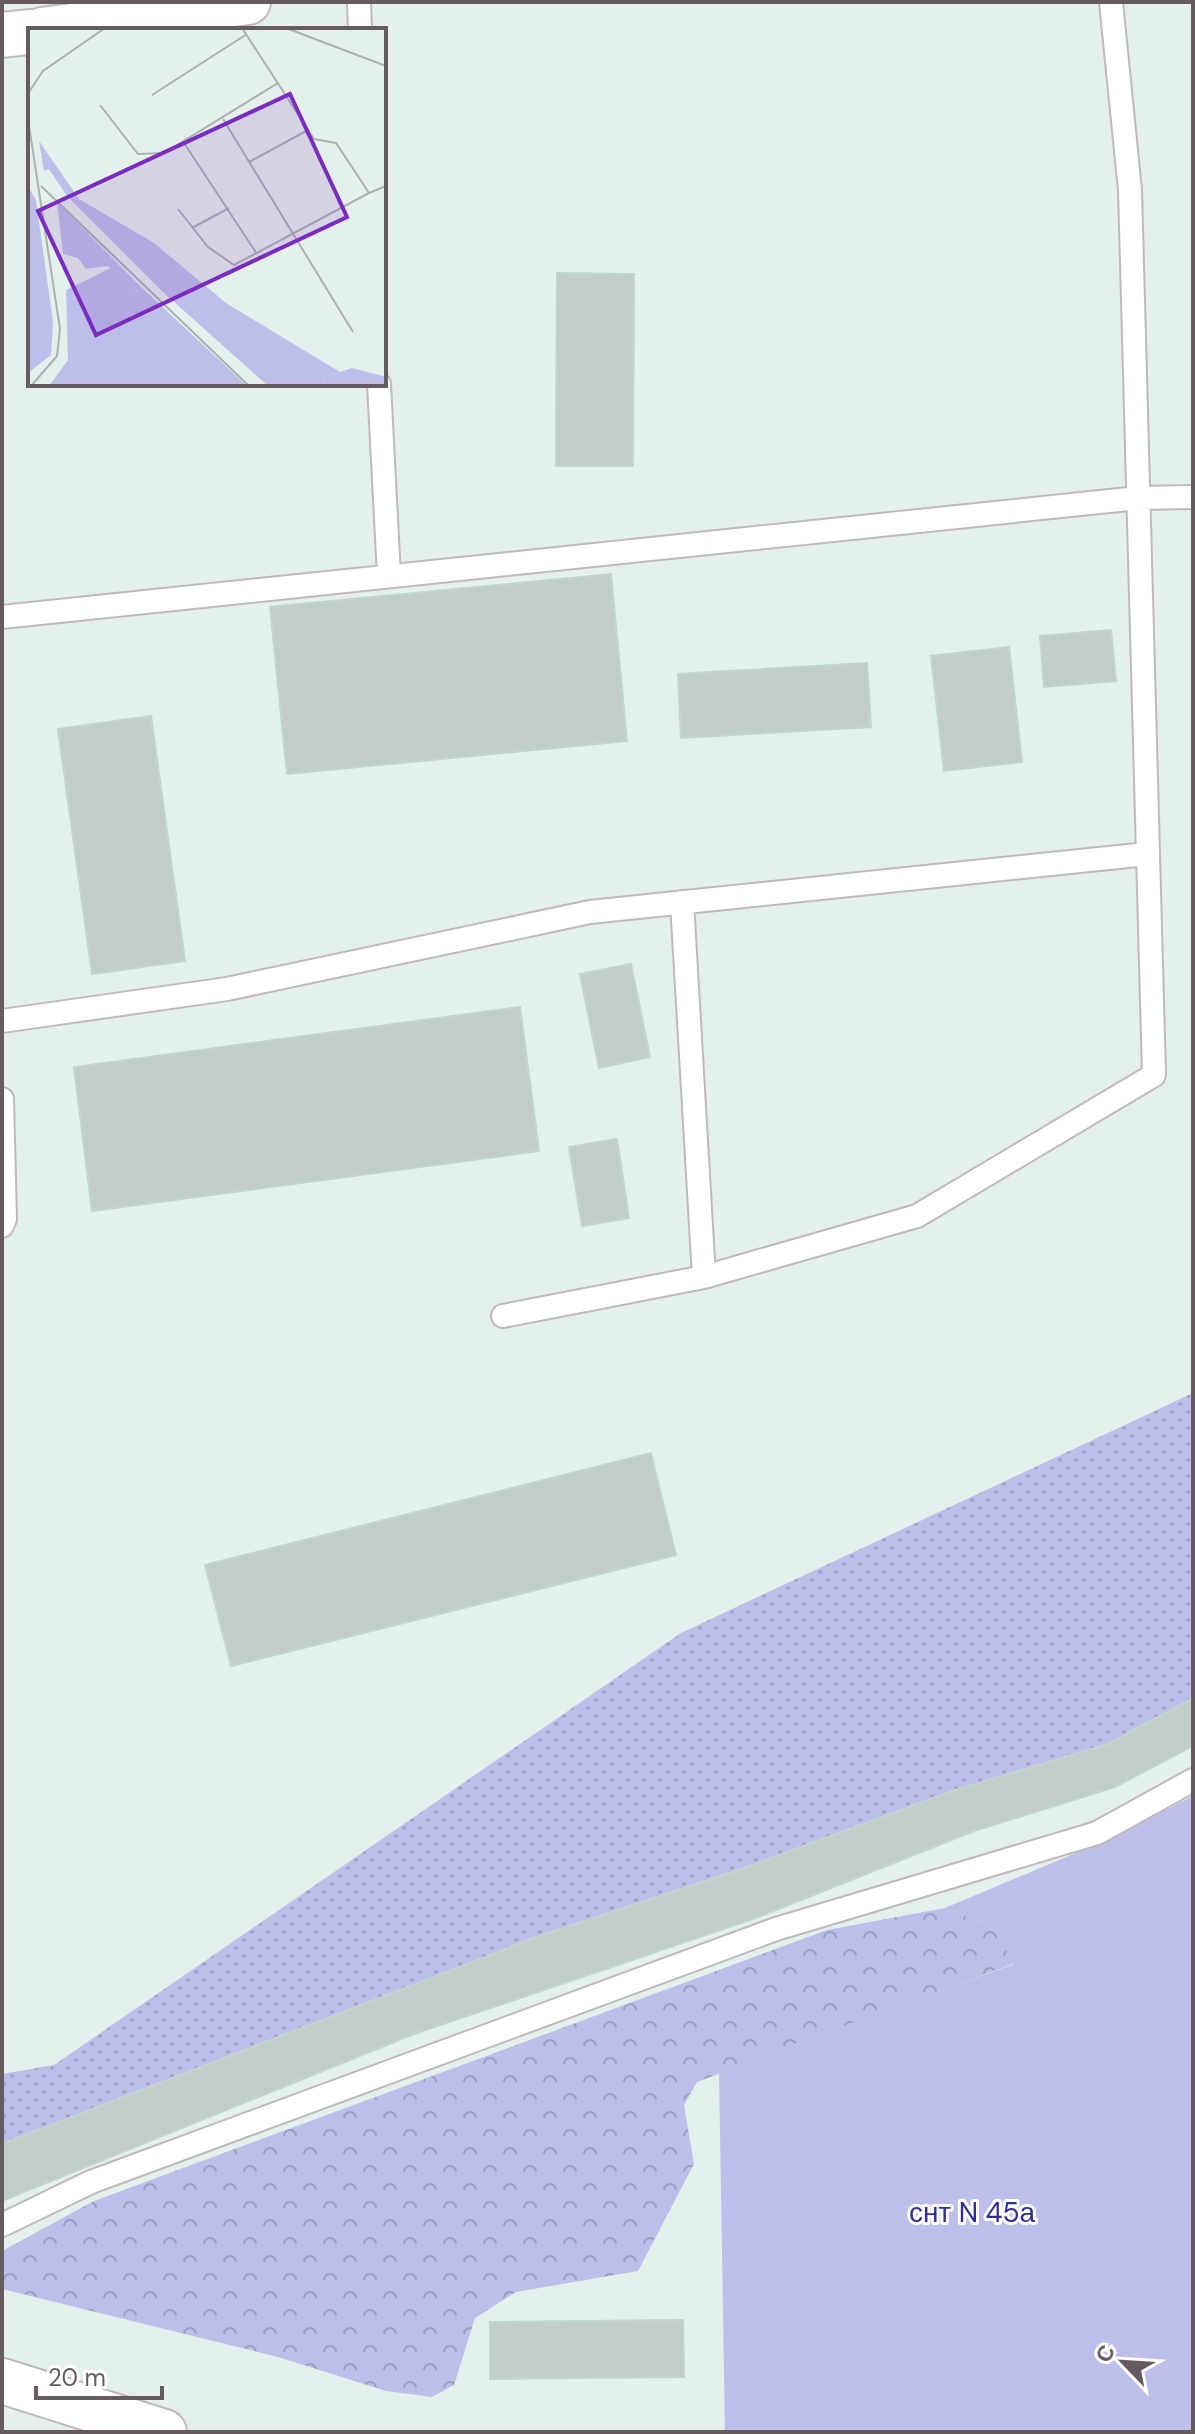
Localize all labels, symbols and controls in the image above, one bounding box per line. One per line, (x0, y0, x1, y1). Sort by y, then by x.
inset map (28, 28, 386, 386)
park label: снт N 45а (909, 2194, 1036, 2231)
north arrow (1083, 2322, 1163, 2402)
text: С (1089, 2340, 1122, 2367)
scale bar (36, 2350, 162, 2400)
text: 20 m (48, 2362, 106, 2393)

